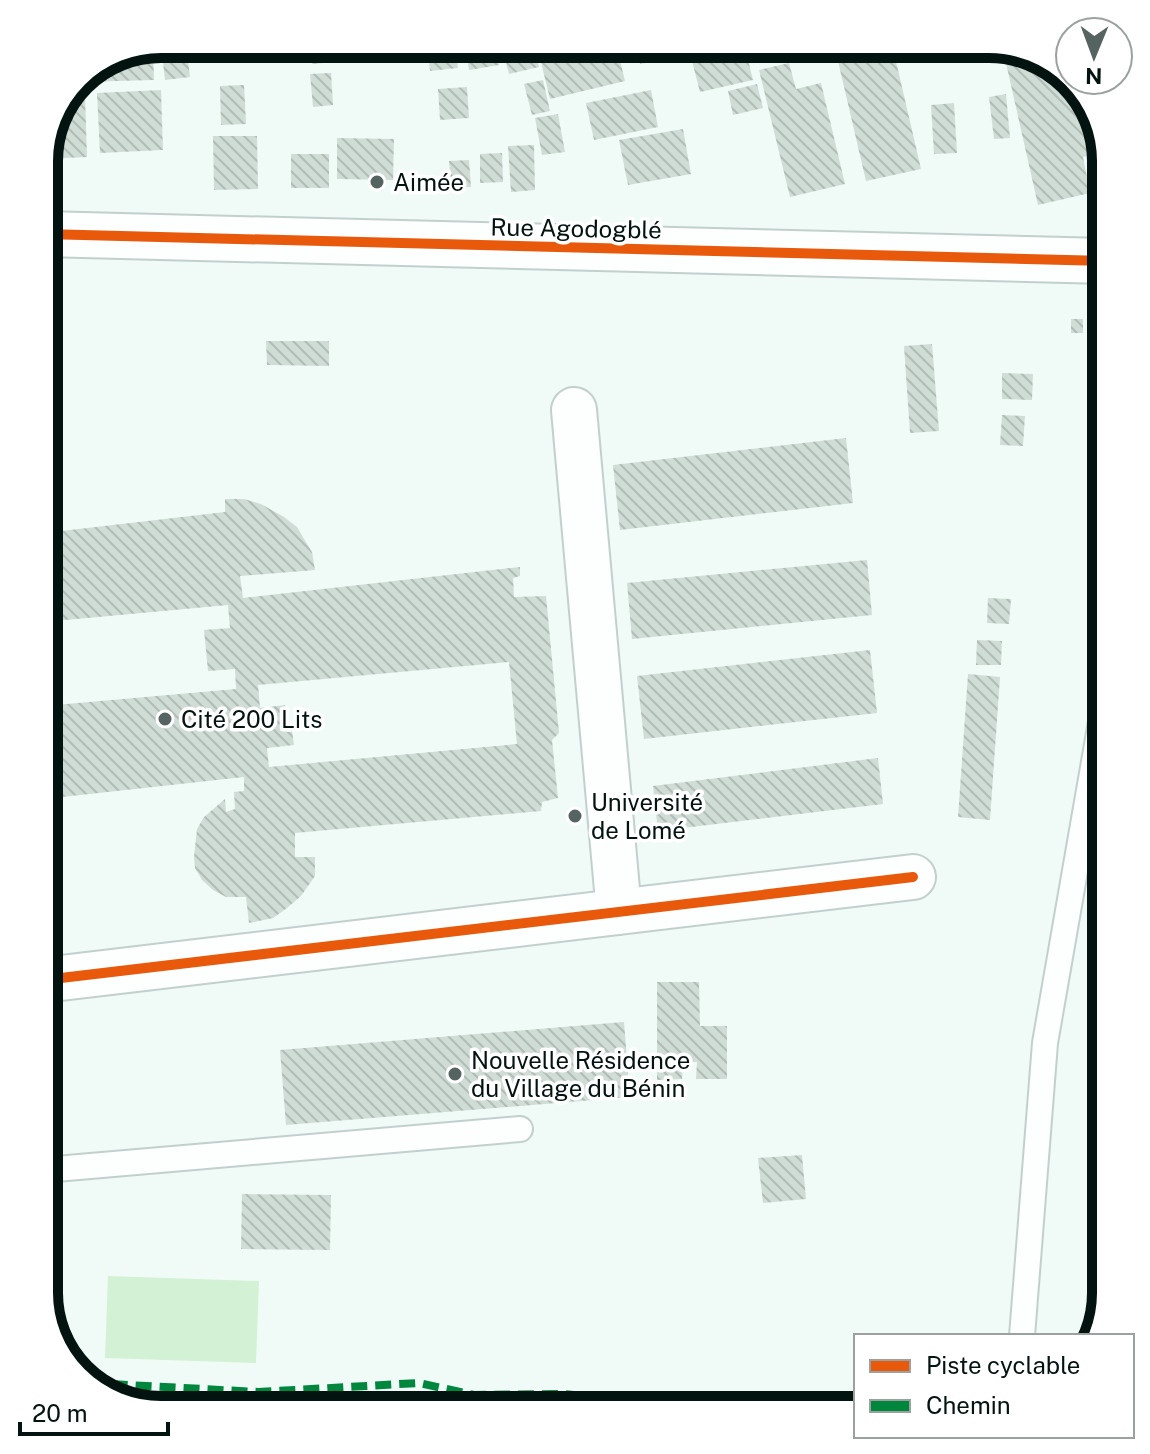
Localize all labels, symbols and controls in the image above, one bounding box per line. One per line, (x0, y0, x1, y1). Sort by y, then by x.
north arrow (1054, 16, 1134, 96)
text: N (1085, 63, 1102, 89)
place label: Aimée (393, 168, 464, 196)
marker: Aimée (368, 173, 386, 191)
street label: Rue Agodogblé (490, 213, 662, 243)
place label: Cité 200 Lits (181, 705, 322, 733)
marker: Cité 200 Lits (156, 710, 174, 728)
place label: Université de Lomé (591, 788, 703, 844)
marker: Université de Lomé (566, 807, 584, 825)
place label: Nouvelle Résidence du Village du Bénin (471, 1046, 690, 1102)
marker: Nouvelle Résidence du Village du Bénin (446, 1065, 464, 1083)
legend (854, 1334, 1134, 1438)
text: Piste cyclable (926, 1351, 1080, 1379)
scale bar (20, 1386, 168, 1436)
text: Chemin (926, 1391, 1011, 1419)
text: 20 m (32, 1399, 88, 1427)

